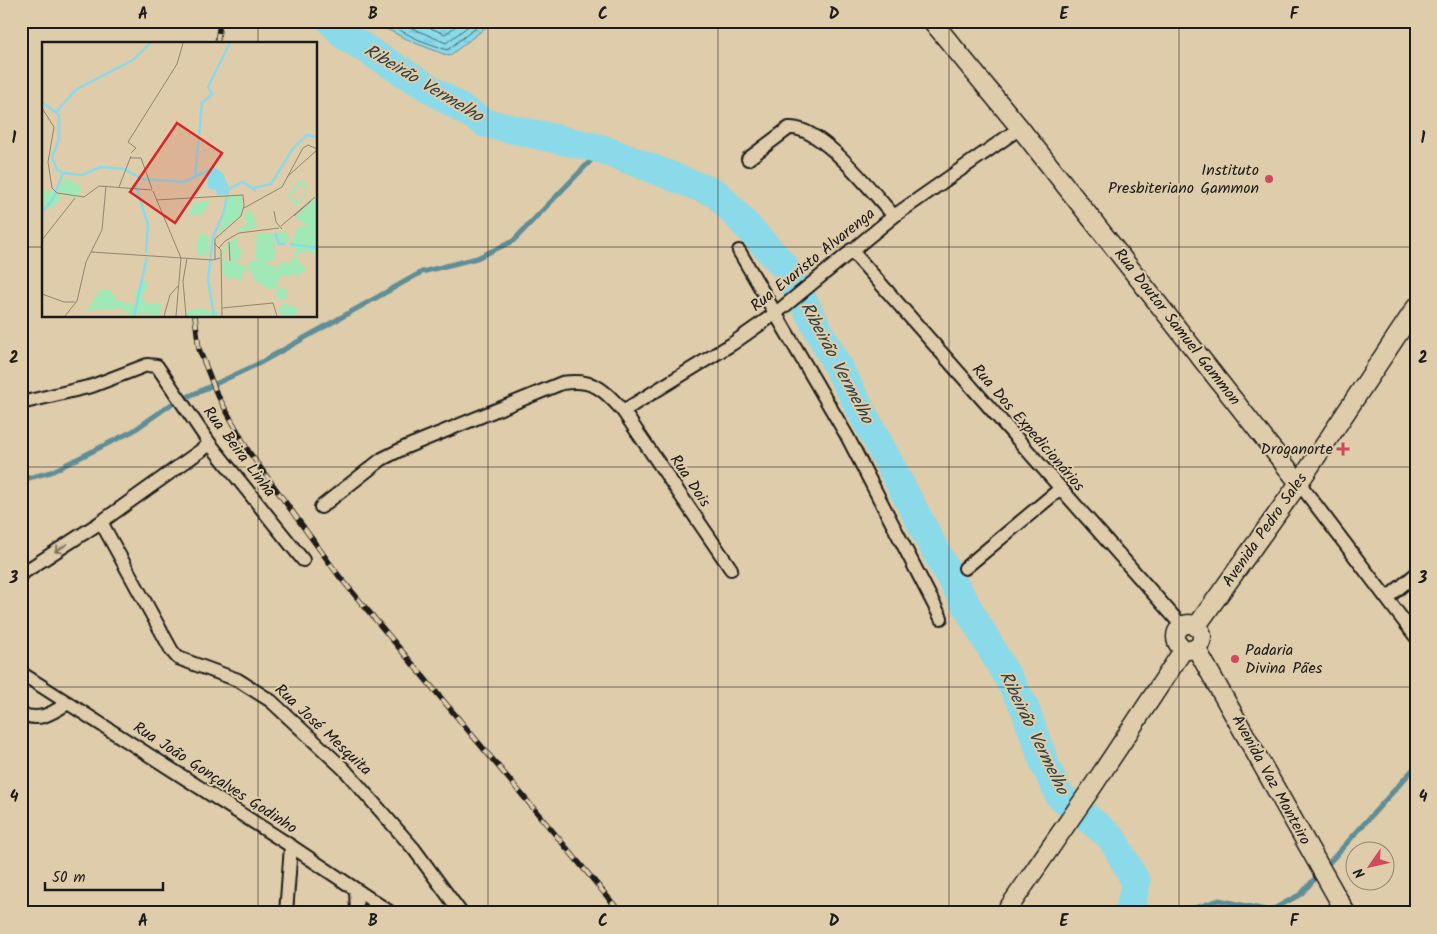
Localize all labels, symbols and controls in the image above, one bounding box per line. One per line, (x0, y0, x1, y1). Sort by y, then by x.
text: A (138, 2, 148, 27)
text: B (368, 2, 378, 27)
text: C (598, 2, 608, 27)
text: D (829, 2, 840, 27)
text: E (1060, 2, 1070, 27)
text: F (1290, 2, 1300, 27)
water label: Ribeirão Vermelho (358, 37, 490, 132)
inset map (42, 42, 318, 318)
text: 1 (12, 126, 17, 151)
text: 1 (1421, 126, 1426, 151)
place label: Instituto Presbiteriano Gammon (1108, 158, 1259, 201)
marker: Instituto Presbiteriano Gammon (1263, 173, 1275, 185)
street label: Rua Evaristo Alvarenga (745, 202, 881, 318)
street label: Rua Doutor Samuel Gammon (1107, 243, 1247, 411)
water label: Ribeirão Vermelho (792, 297, 881, 431)
text: 2 (9, 346, 19, 371)
text: 2 (1418, 346, 1428, 371)
street label: Rua Dos Expedicionários (965, 359, 1091, 497)
street label: Rua Beira Linha (196, 401, 282, 503)
place label: Droganorte (1261, 437, 1333, 462)
marker: Droganorte (1337, 443, 1349, 455)
street label: Rua Dois (663, 449, 717, 513)
street label: Avenida Pedro Sales (1216, 468, 1314, 592)
one-way arrow (54, 543, 68, 553)
text: 3 (9, 566, 19, 591)
text: 3 (1418, 566, 1428, 591)
place label: Padaria Divina Pães (1245, 638, 1323, 681)
marker: Padaria Divina Pães (1229, 653, 1241, 665)
water label: Ribeirão Vermelho (990, 666, 1076, 802)
street label: Rua José Mesquita (269, 678, 377, 782)
street label: Avenida Vaz Monteiro (1225, 710, 1317, 850)
street label: Rua João Gonçalves Godinho (128, 715, 302, 841)
text: 4 (10, 785, 19, 810)
text: 4 (1419, 785, 1428, 810)
north arrow (1344, 842, 1394, 892)
scale bar (45, 859, 162, 891)
text: N (1348, 863, 1372, 883)
text: 50 m (52, 866, 86, 890)
text: A (138, 909, 148, 934)
text: B (368, 909, 378, 934)
text: C (598, 909, 608, 934)
text: D (829, 909, 840, 934)
text: E (1060, 909, 1070, 934)
text: F (1290, 909, 1300, 934)

